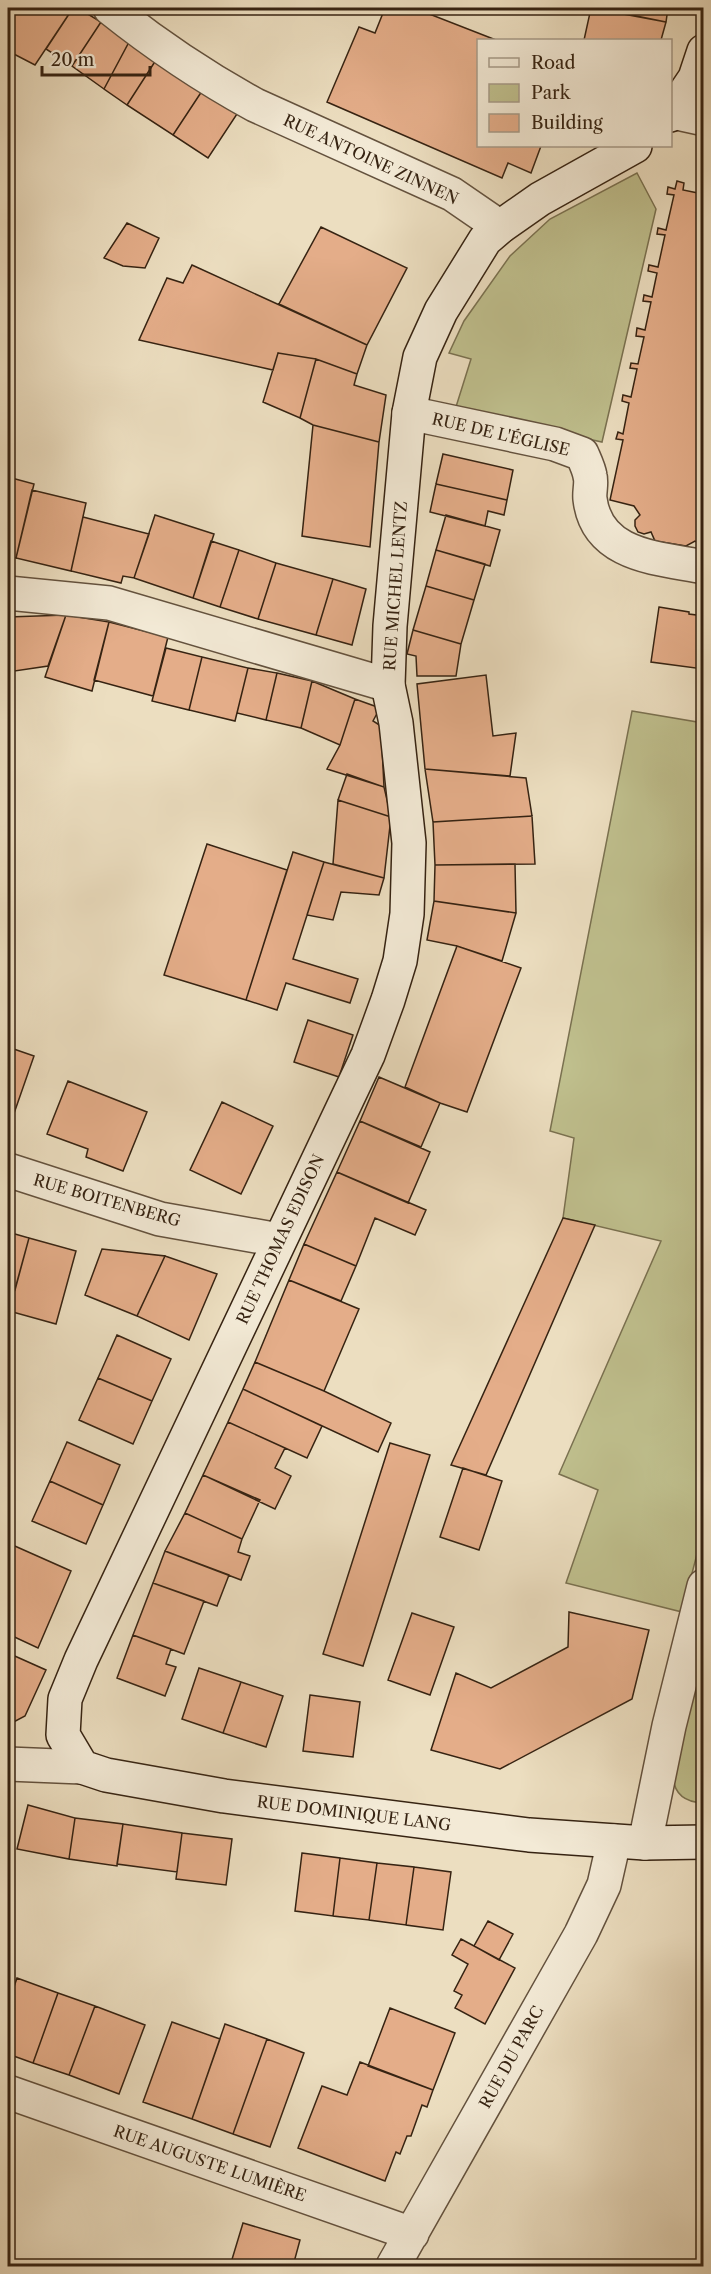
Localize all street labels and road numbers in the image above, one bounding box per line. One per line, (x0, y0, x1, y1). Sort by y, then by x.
street label: RUE ANTOINE ZINNEN (280, 110, 462, 208)
street label: RUE DE L'ÉGLISE (430, 408, 572, 460)
street label: RUE MICHEL LENTZ (379, 500, 411, 672)
street label: RUE THOMAS EDISON (232, 1151, 328, 1327)
street label: RUE BOITENBERG (31, 1169, 183, 1231)
street label: RUE DOMINIQUE LANG (256, 1791, 452, 1835)
street label: RUE DU PARC (475, 2002, 547, 2112)
street label: RUE AUGUSTE LUMIÈRE (111, 2121, 309, 2205)

